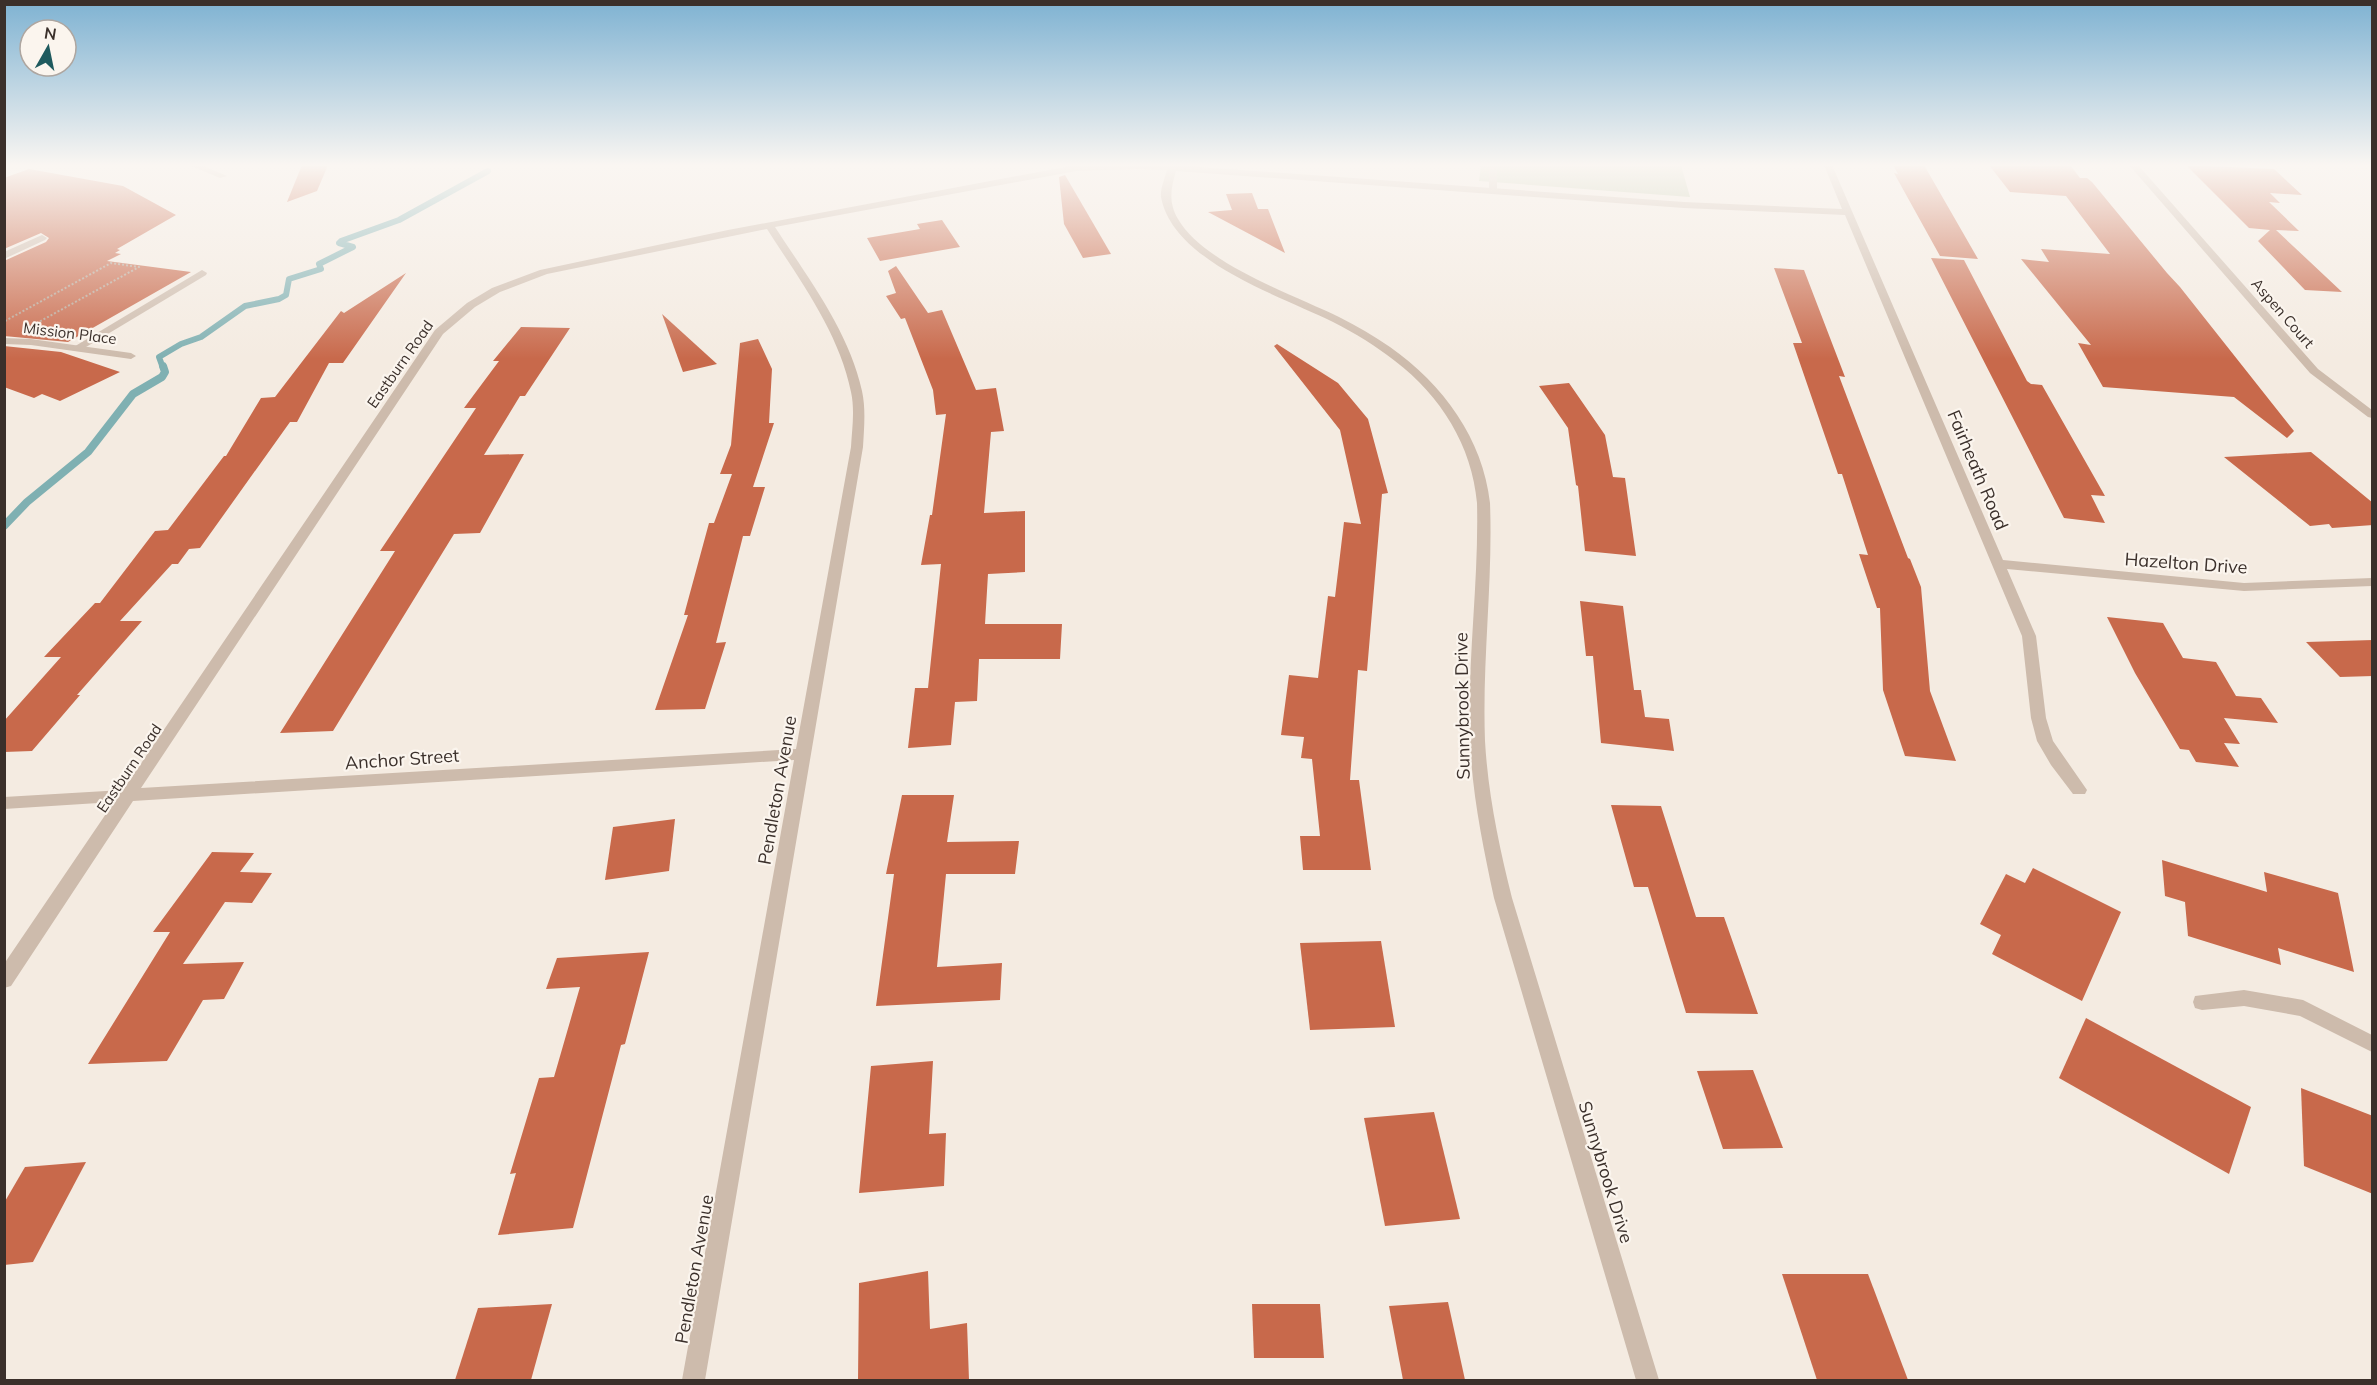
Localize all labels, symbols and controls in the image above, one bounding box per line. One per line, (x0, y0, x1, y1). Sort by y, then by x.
north arrow (18, 18, 78, 78)
text: N (43, 22, 58, 44)
street label: Aspen Court (2248, 274, 2318, 352)
street label: Eastburn Road (363, 316, 437, 412)
street label: Mission Place (22, 318, 118, 348)
street label: Fairheath Road (1942, 407, 2014, 533)
street label: Hazelton Drive (2124, 547, 2248, 579)
street label: Sunnybrook Drive (1449, 632, 1475, 780)
street label: Pendleton Avenue (753, 714, 801, 866)
street label: Eastburn Road (92, 720, 166, 816)
street label: Anchor Street (344, 744, 460, 774)
street label: Sunnybrook Drive (1573, 1098, 1639, 1246)
street label: Pendleton Avenue (670, 1193, 718, 1345)

